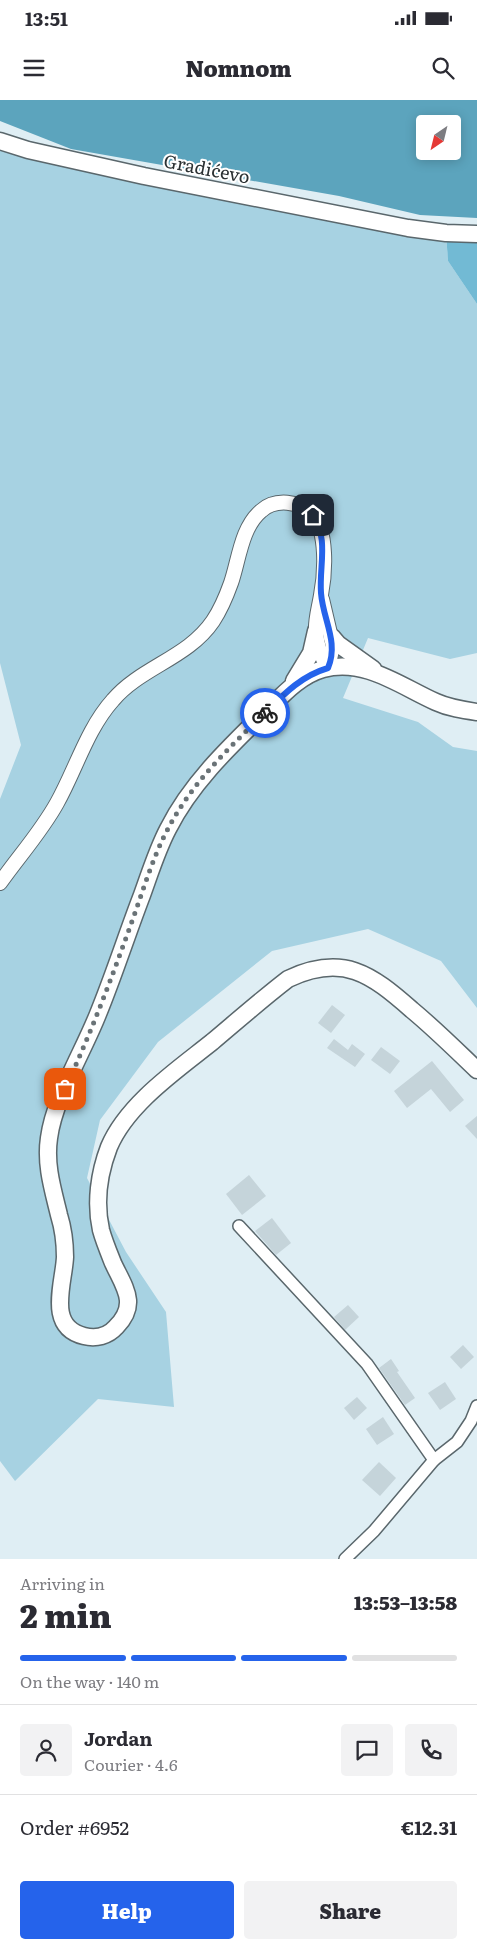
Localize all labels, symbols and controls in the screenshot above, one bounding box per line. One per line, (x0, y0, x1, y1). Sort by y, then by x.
text: 13:51 (25, 4, 68, 32)
text: Nomnom (186, 51, 291, 84)
icon: menu (20, 54, 48, 82)
icon: search (429, 54, 457, 82)
north arrow (416, 115, 461, 160)
map controls (416, 115, 461, 160)
street label: Gradićevo (162, 146, 252, 190)
pin (292, 494, 334, 536)
icon: home (299, 501, 327, 529)
courier (240, 688, 290, 738)
icon: bike (251, 699, 279, 727)
pin (44, 1068, 86, 1110)
icon: bag (51, 1075, 79, 1103)
text: Arriving in (20, 1571, 105, 1595)
text: 13:53–13:58 (354, 1588, 457, 1616)
text: 2 min (20, 1590, 112, 1638)
text: On the way · 140 m (20, 1669, 159, 1693)
button: person (20, 1724, 72, 1776)
text: Jordan (84, 1724, 153, 1752)
button: chat (341, 1724, 393, 1776)
button: phone (405, 1724, 457, 1776)
text: Courier · 4.6 (84, 1752, 178, 1776)
text: Order #6952 (20, 1813, 129, 1841)
text: €12.31 (401, 1813, 457, 1841)
button: Help (20, 1881, 234, 1939)
button: Share (244, 1881, 457, 1939)

